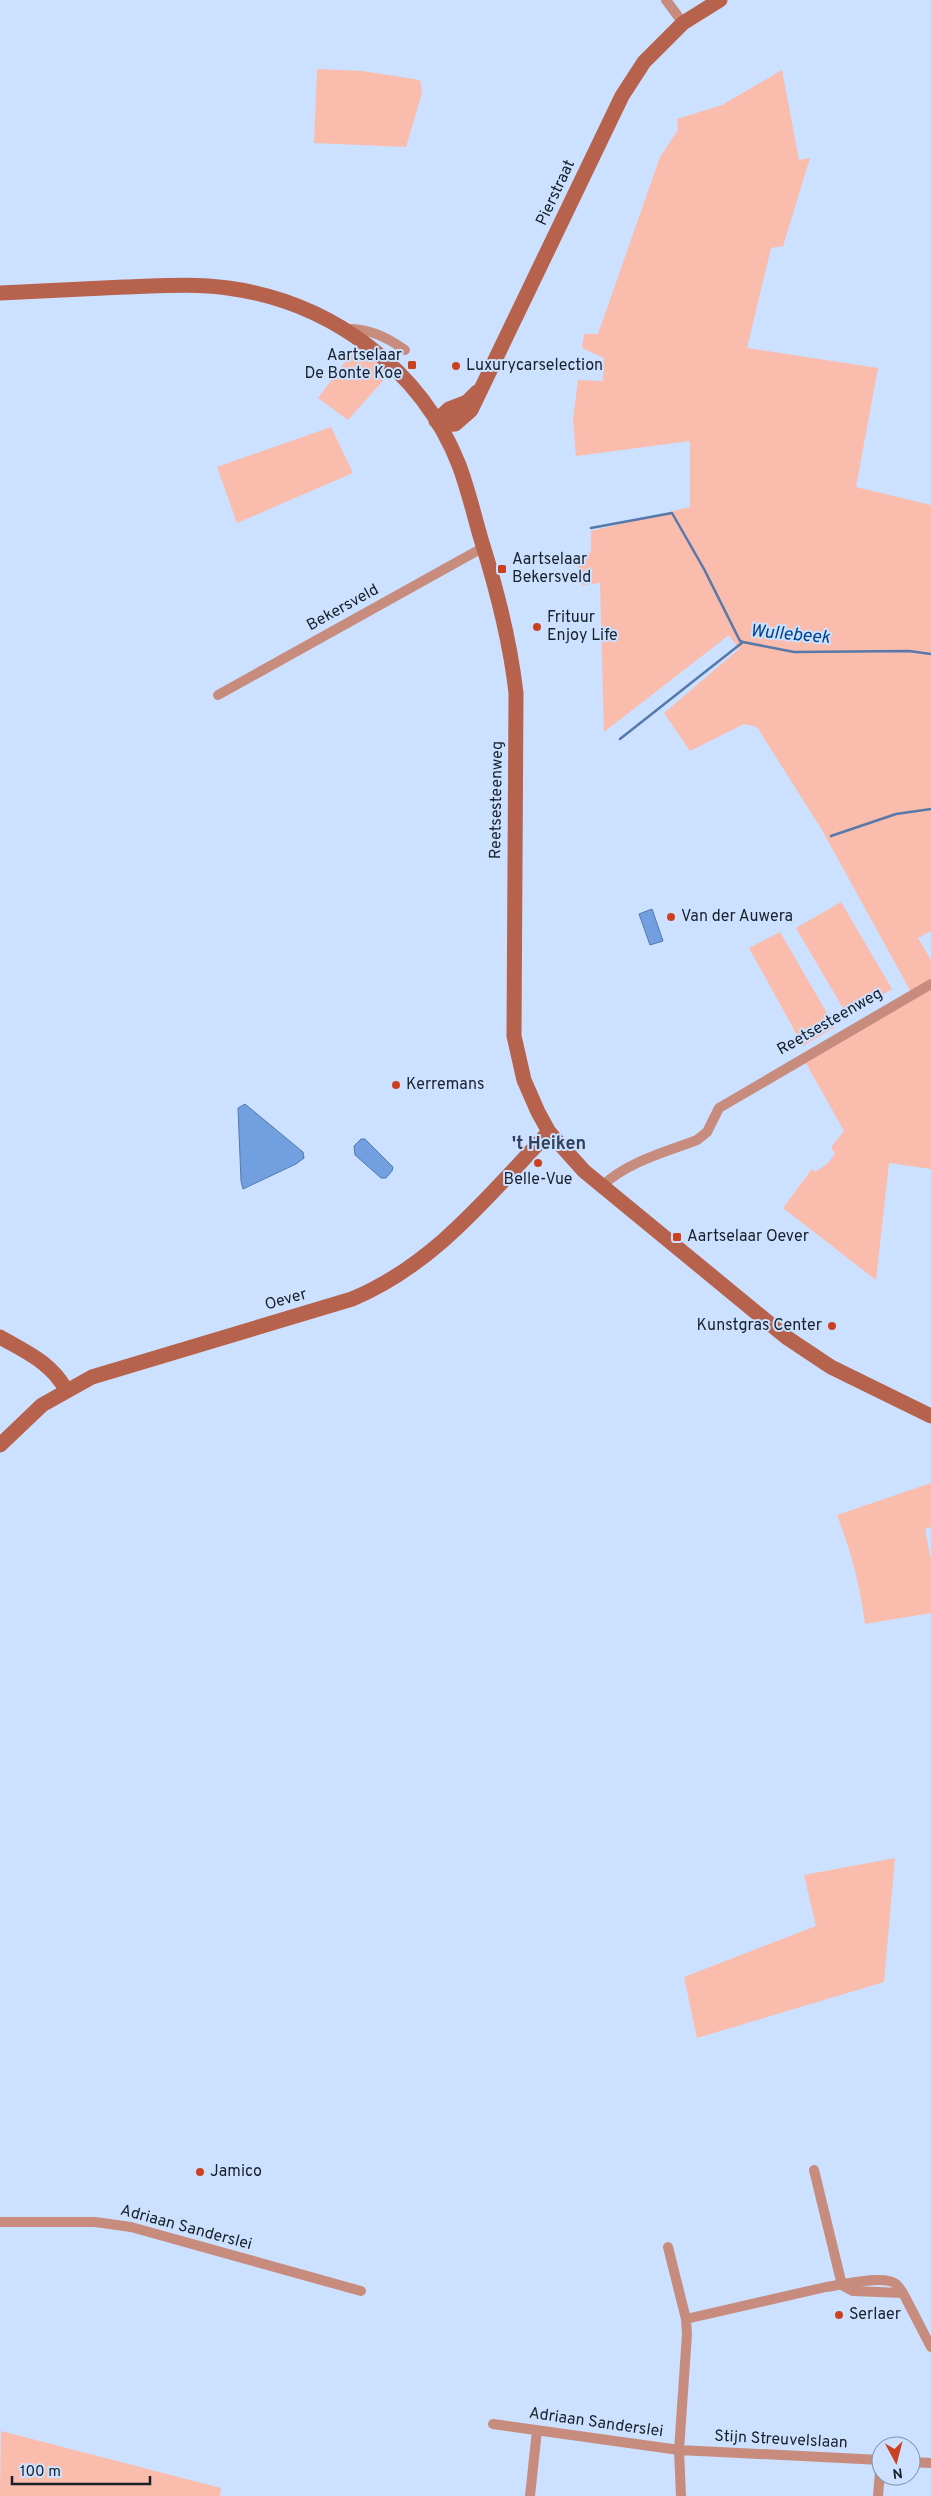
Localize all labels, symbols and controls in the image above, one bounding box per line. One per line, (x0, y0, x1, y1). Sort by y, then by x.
street label: Pierstraat (532, 157, 580, 229)
place label: Aartselaar De Bonte Koe (304, 346, 402, 384)
place label: Luxurycarselection (466, 356, 603, 376)
marker: Aartselaar De Bonte Koe (406, 359, 418, 371)
marker: Luxurycarselection (450, 360, 462, 372)
place label: Aartselaar Bekersveld (512, 550, 591, 588)
marker: Aartselaar Bekersveld (496, 563, 508, 575)
street label: Bekersveld (304, 580, 382, 636)
place label: Frituur Enjoy Life (547, 608, 618, 646)
water label: Wullebeek (749, 620, 832, 650)
marker: Frituur Enjoy Life (531, 621, 543, 633)
street label: Reetsesteenweg (486, 741, 508, 859)
place label: Van der Auwera (681, 907, 793, 927)
marker: Van der Auwera (665, 911, 677, 923)
street label: Reetsesteenweg (774, 984, 886, 1060)
place label: Kerremans (406, 1075, 484, 1095)
marker: Kerremans (390, 1079, 402, 1091)
district label: 't Heiken (512, 1133, 586, 1156)
marker: Belle-Vue (532, 1157, 544, 1169)
place label: Belle-Vue (504, 1170, 572, 1190)
place label: Aartselaar Oever (687, 1227, 809, 1247)
marker: Aartselaar Oever (671, 1231, 683, 1243)
street label: Oever (263, 1284, 309, 1316)
place label: Kunstgras Center (697, 1316, 822, 1336)
marker: Kunstgras Center (826, 1320, 838, 1332)
place label: Jamico (210, 2162, 262, 2182)
marker: Jamico (194, 2166, 206, 2178)
street label: Adriaan Sanderslei (118, 2201, 254, 2255)
place label: Serlaer (849, 2305, 901, 2325)
marker: Serlaer (833, 2309, 845, 2321)
street label: Adriaan Sanderslei (528, 2404, 664, 2442)
street label: Stijn Streuvelslaan (714, 2427, 848, 2453)
north arrow (871, 2436, 921, 2486)
scale bar (12, 2454, 150, 2486)
text: 100 m (20, 2463, 61, 2482)
text: N (891, 2463, 903, 2481)

